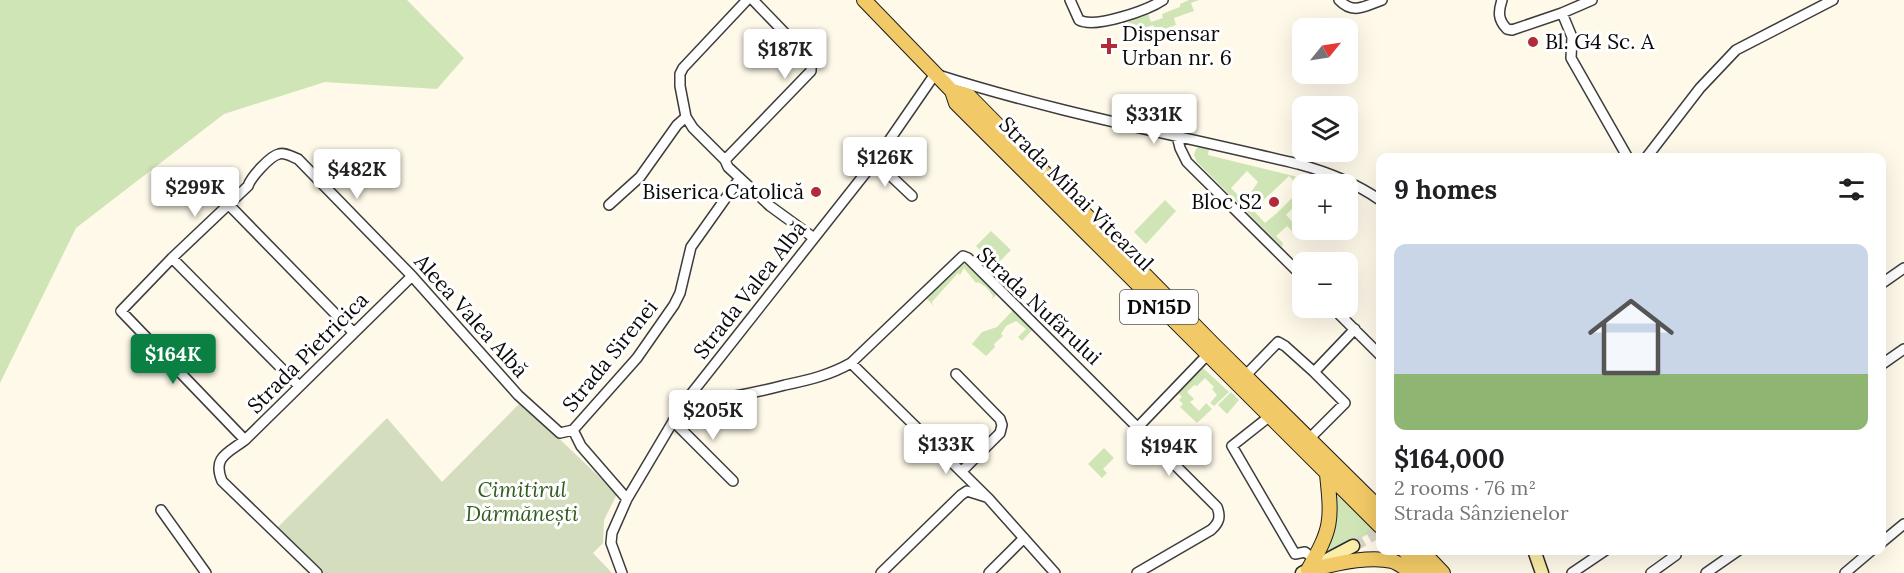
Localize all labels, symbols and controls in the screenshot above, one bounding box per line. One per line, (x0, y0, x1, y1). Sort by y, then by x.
north arrow (1292, 18, 1358, 84)
map controls (1292, 18, 1358, 318)
place label: Dispensar Urban nr. 6 (1122, 20, 1232, 71)
place label: Bl. G4 Sc. A (1545, 28, 1655, 55)
pin: $187K (743, 29, 827, 80)
marker: Bl. G4 Sc. A (1526, 35, 1540, 49)
text: $187K (758, 36, 812, 61)
marker: Dispensar Urban nr. 6 (1100, 37, 1118, 55)
pin: $331K (1112, 94, 1196, 145)
button: layers (1292, 96, 1358, 162)
text: $331K (1126, 101, 1182, 126)
street label: Strada Mihai Viteazul (993, 111, 1159, 277)
pin: $126K (843, 137, 927, 188)
text: $126K (857, 144, 913, 169)
pin: $482K (315, 149, 399, 200)
text: $482K (327, 156, 387, 181)
pin: $299K (153, 167, 237, 218)
text: 9 homes (1394, 173, 1497, 206)
icon: filters (1835, 173, 1868, 206)
text: $299K (165, 174, 225, 199)
button: + (1292, 174, 1358, 240)
place label: Biserica Catolică (642, 178, 804, 205)
marker: Biserica Catolică (809, 185, 823, 199)
place label: Bloc S2 (1191, 188, 1262, 215)
marker: Bloc S2 (1267, 195, 1281, 209)
street label: Strada Valea Albă (687, 215, 812, 364)
street label: Strada Nufărului (971, 241, 1107, 370)
street label: Aleea Valea Albă (408, 247, 534, 383)
button: − (1292, 252, 1358, 318)
icon: home (1577, 283, 1685, 391)
street label: Strada Pietricica (241, 286, 374, 419)
road number: DN15D (1120, 290, 1198, 324)
street label: Strada Sirenei (556, 294, 663, 417)
pin: $164K (131, 334, 215, 385)
text: $164K (145, 341, 201, 366)
pin: $205K (671, 390, 755, 441)
text: $205K (683, 397, 743, 422)
pin: $133K (904, 424, 988, 475)
pin: $194K (1127, 426, 1211, 477)
text: $133K (918, 431, 974, 456)
text: $194K (1141, 433, 1197, 458)
text: $164,000 (1394, 442, 1505, 475)
text: 2 rooms · 76 m² (1394, 475, 1536, 500)
park label: Cimitirul Dărmănești (466, 476, 579, 527)
text: Strada Sânzienelor (1394, 500, 1569, 525)

